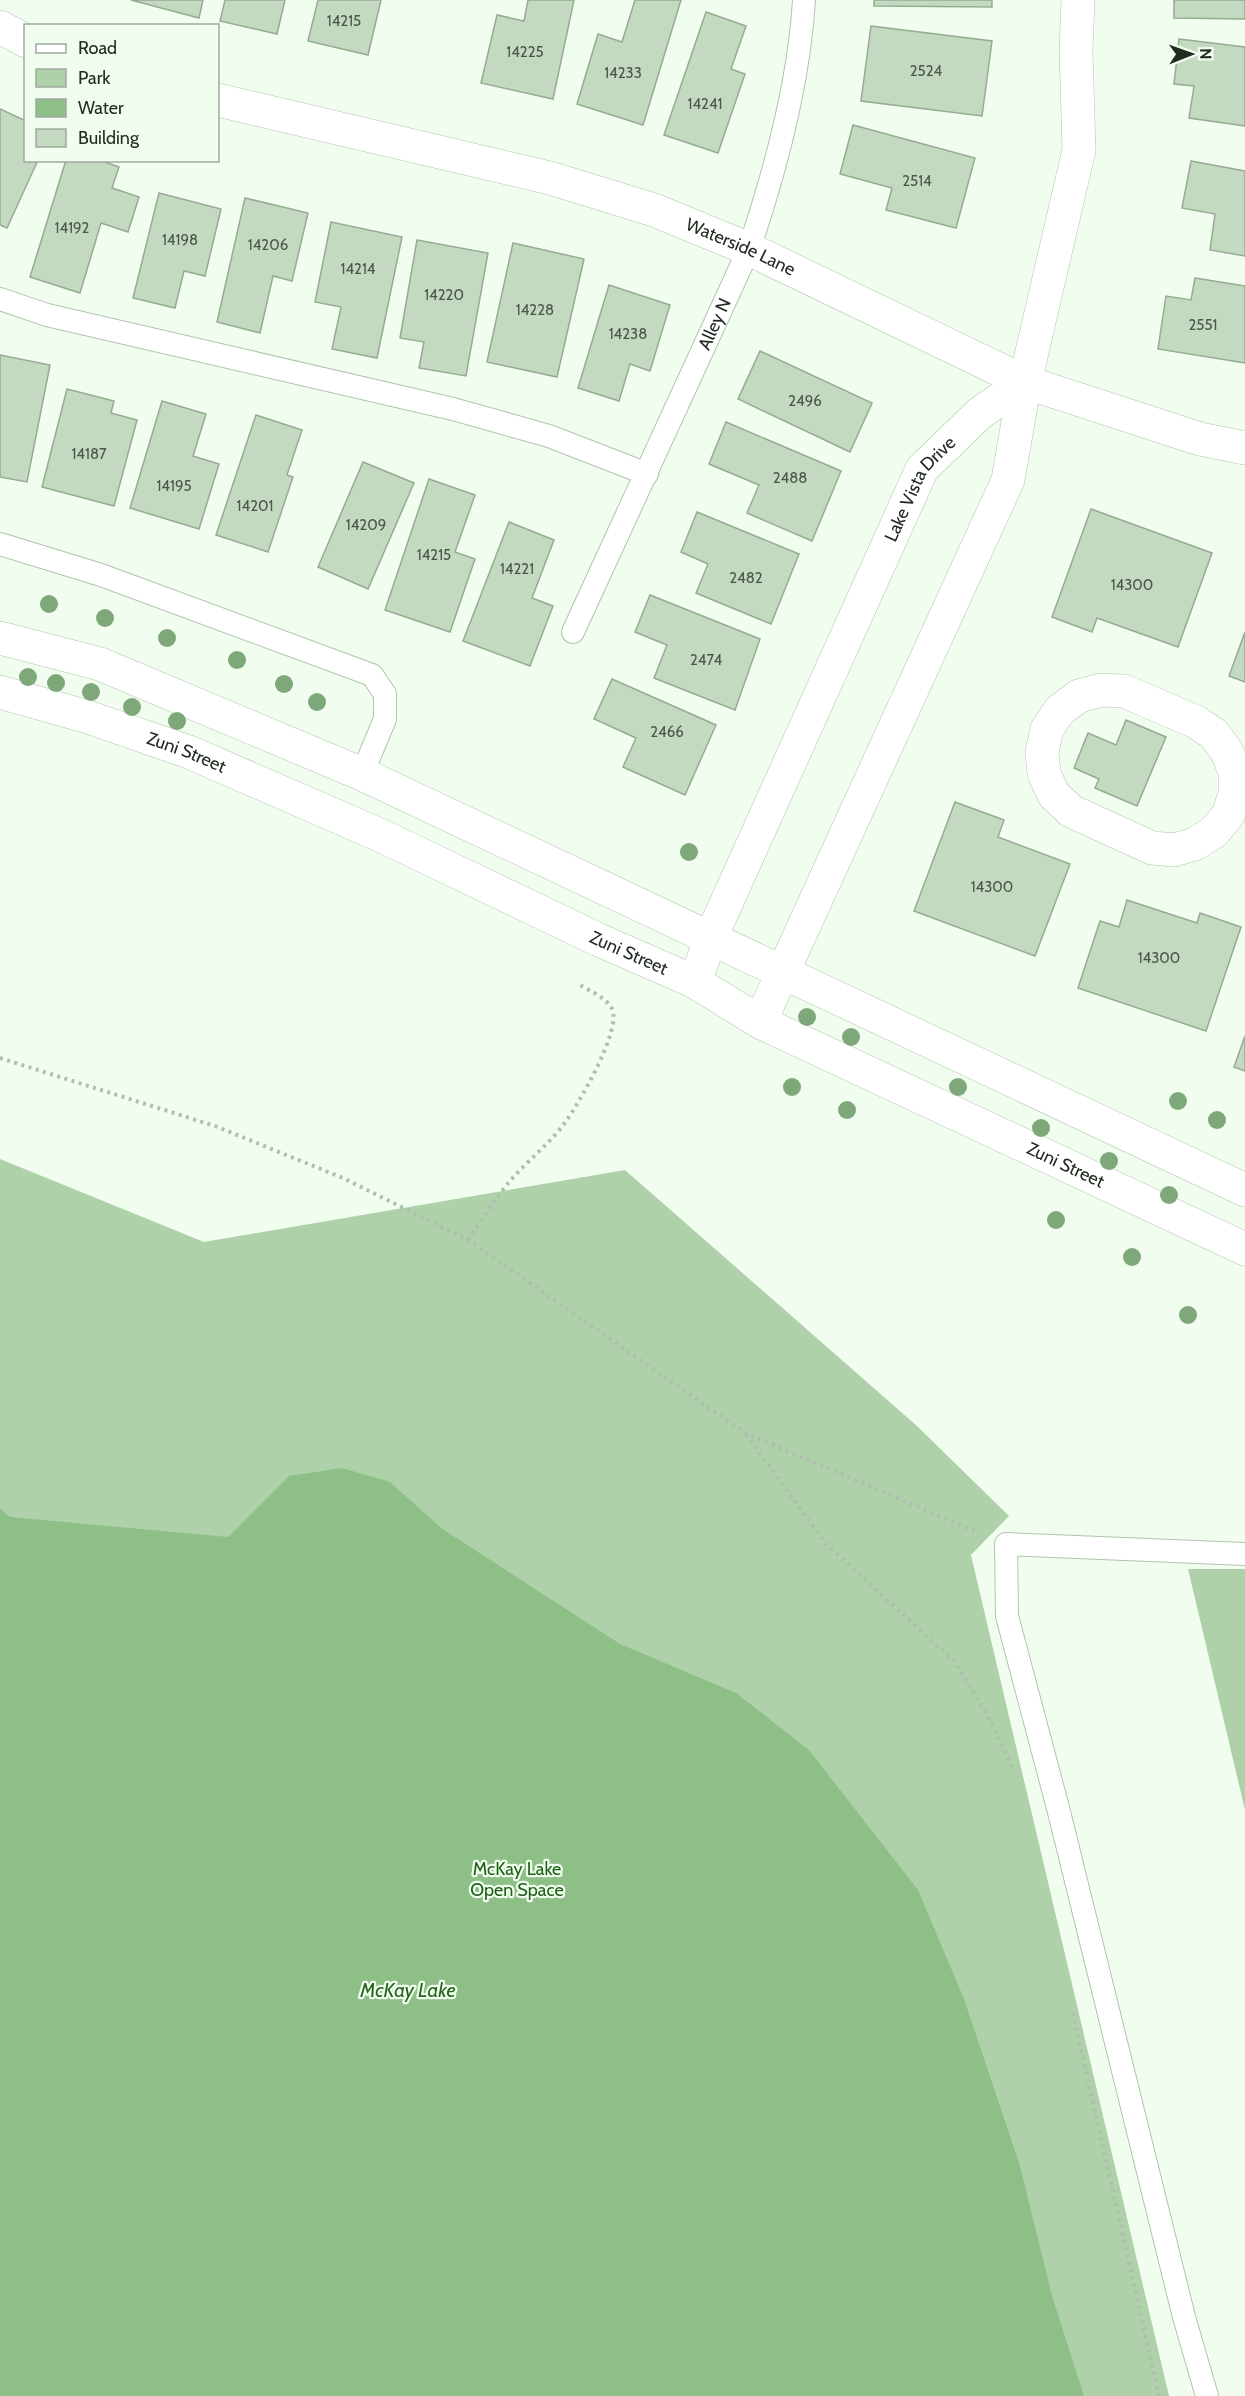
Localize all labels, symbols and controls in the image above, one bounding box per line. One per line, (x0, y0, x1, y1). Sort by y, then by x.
house number: 14215 (327, 12, 361, 30)
legend (24, 24, 219, 162)
north arrow (1161, 24, 1221, 84)
text: Road (78, 37, 117, 59)
house number: 14225 (506, 43, 544, 61)
text: N (1196, 48, 1215, 60)
house number: 2524 (910, 62, 943, 80)
house number: 14233 (604, 64, 642, 82)
text: Park (78, 67, 111, 89)
house number: 14241 (688, 95, 722, 113)
text: Water (78, 97, 124, 119)
text: Building (78, 127, 140, 149)
house number: 2514 (902, 172, 932, 190)
street label: Waterside Lane (683, 213, 799, 281)
house number: 14192 (55, 219, 90, 237)
house number: 14198 (162, 231, 198, 249)
house number: 14206 (248, 236, 288, 254)
house number: 14214 (341, 260, 376, 278)
house number: 14220 (424, 286, 464, 304)
street label: Alley N (693, 295, 736, 353)
house number: 14228 (516, 301, 554, 319)
house number: 2551 (1189, 316, 1217, 334)
house number: 14238 (609, 325, 647, 343)
house number: 2496 (788, 392, 822, 410)
street label: Lake Vista Drive (880, 432, 960, 545)
house number: 14187 (71, 445, 107, 463)
house number: 2488 (773, 469, 807, 487)
house number: 14195 (156, 477, 192, 495)
house number: 14201 (237, 497, 273, 515)
house number: 14209 (346, 516, 386, 534)
house number: 14215 (417, 546, 451, 564)
house number: 14221 (500, 560, 534, 578)
house number: 2482 (729, 569, 763, 587)
house number: 14300 (1111, 576, 1153, 594)
house number: 2474 (690, 651, 722, 669)
house number: 2466 (650, 723, 684, 741)
street label: Zuni Street (144, 727, 229, 778)
house number: 14300 (971, 878, 1013, 896)
street label: Zuni Street (586, 926, 671, 980)
house number: 14300 (1138, 949, 1180, 967)
street label: Zuni Street (1023, 1137, 1108, 1193)
park label: McKay Lake Open Space (470, 1858, 564, 1901)
water label: McKay Lake (359, 1978, 456, 2002)

